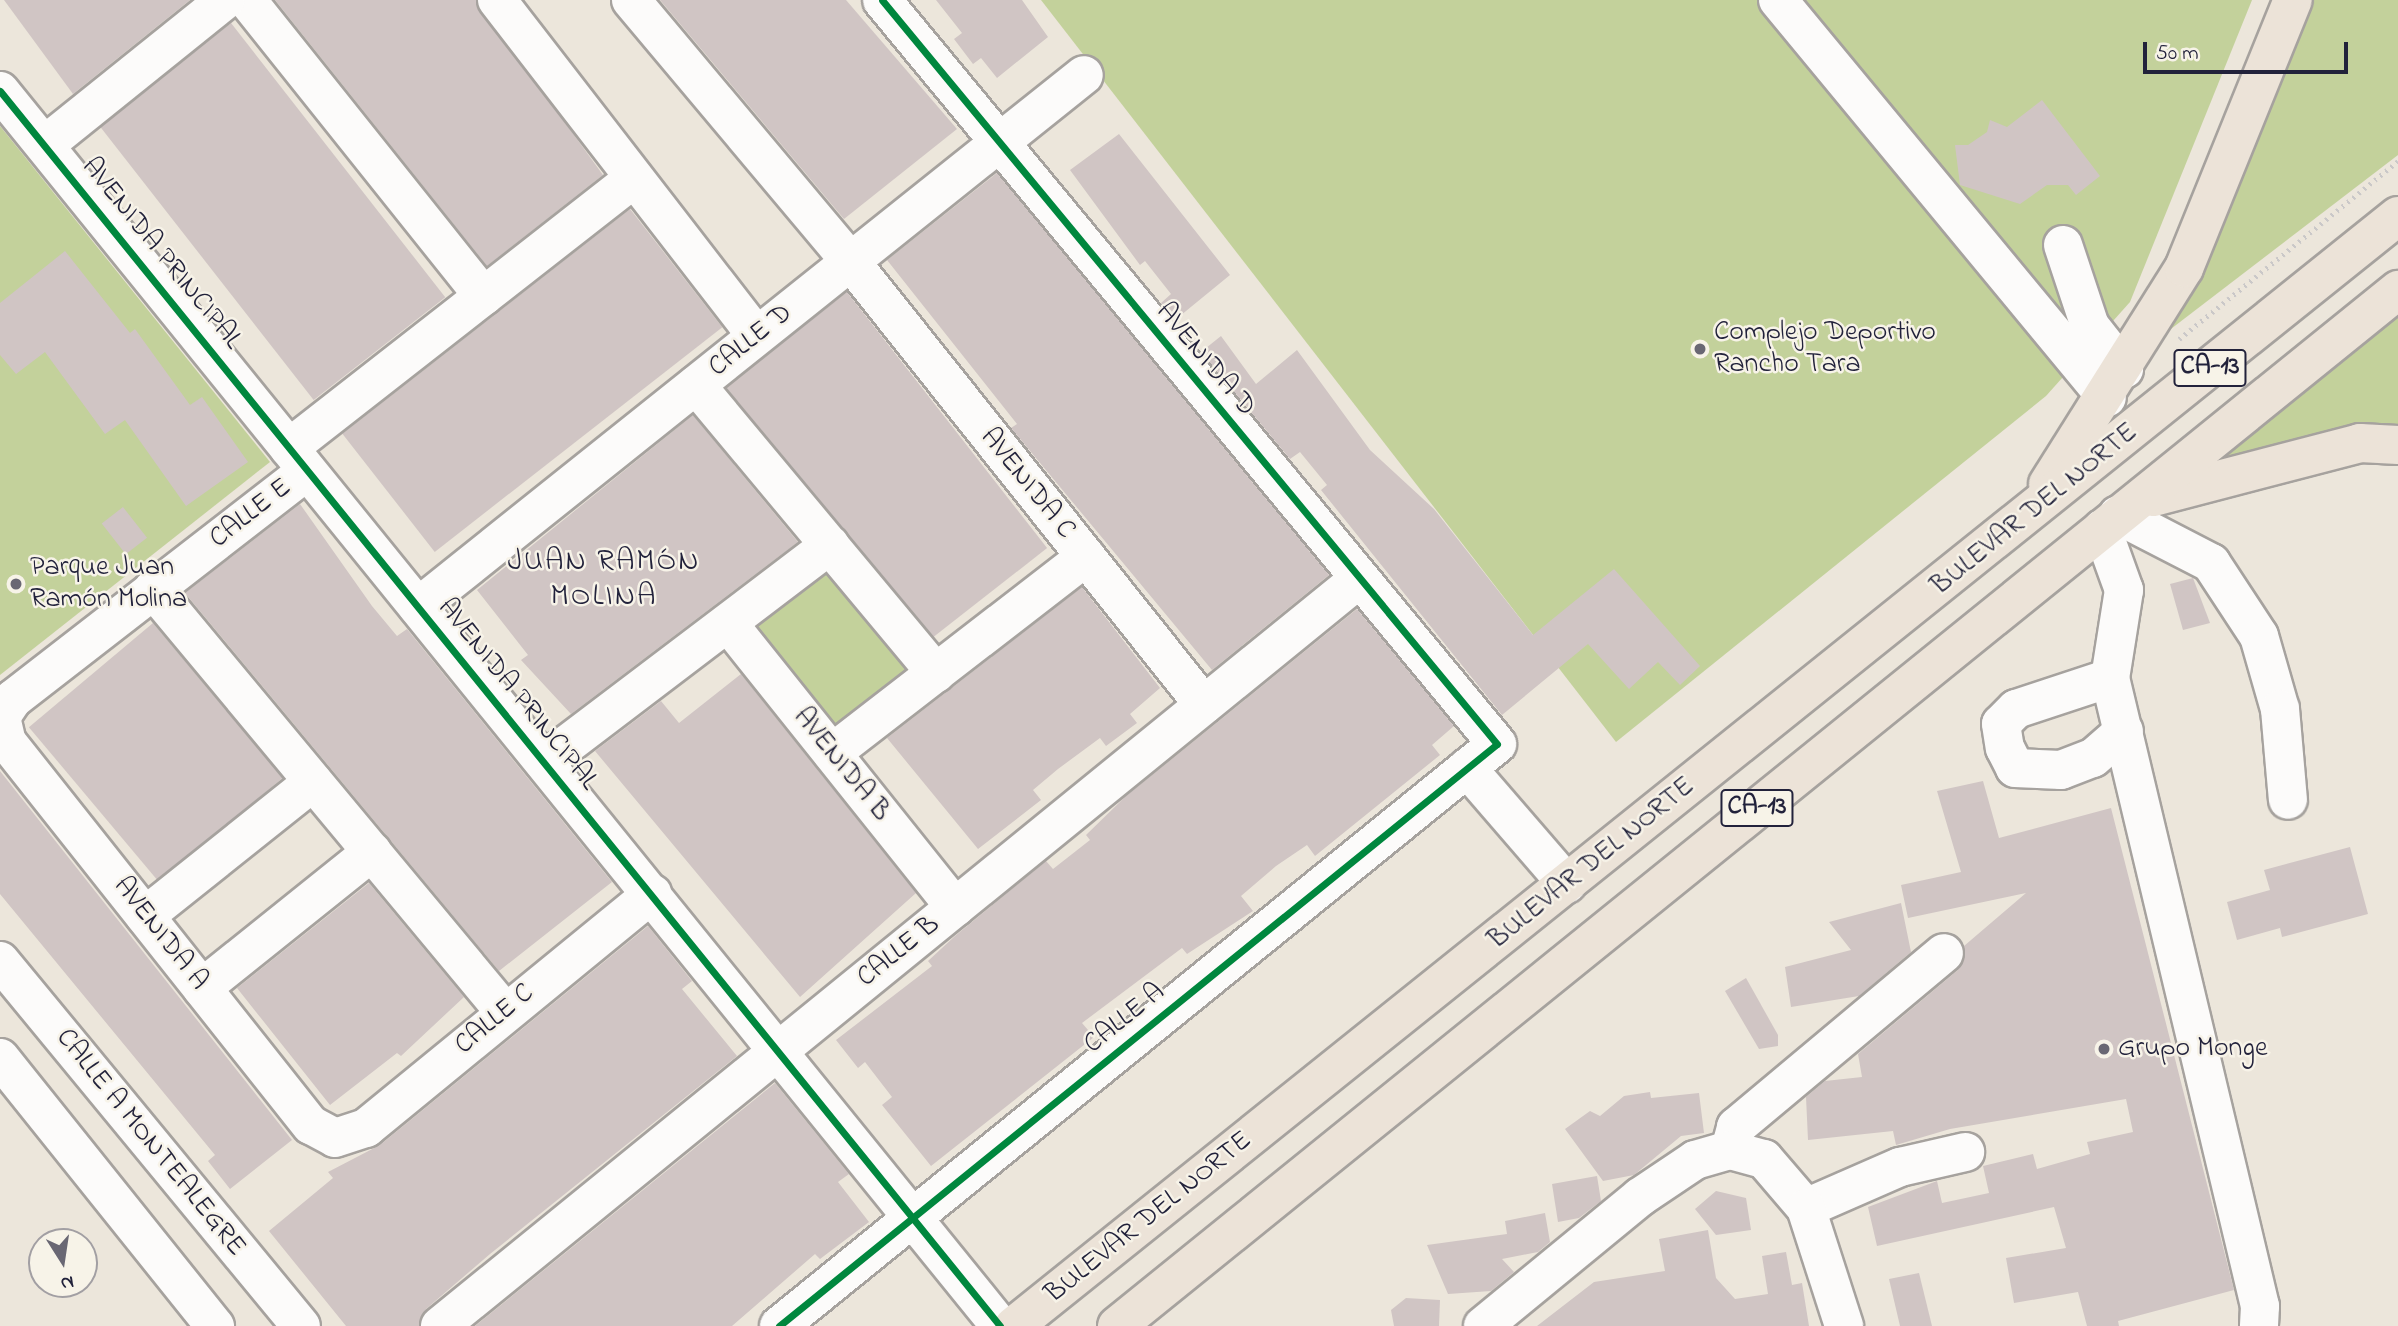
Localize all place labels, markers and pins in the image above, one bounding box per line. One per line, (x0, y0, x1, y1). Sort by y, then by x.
place label: Complejo Deportivo Rancho Tara (1714, 316, 1936, 382)
marker: Complejo Deportivo Rancho Tara (1692, 341, 1708, 357)
place label: Parque Juan Ramón Molina (30, 551, 187, 617)
marker: Parque Juan Ramón Molina (8, 576, 24, 592)
place label: Grupo Monge (2118, 1032, 2267, 1066)
marker: Grupo Monge (2096, 1041, 2112, 1057)

